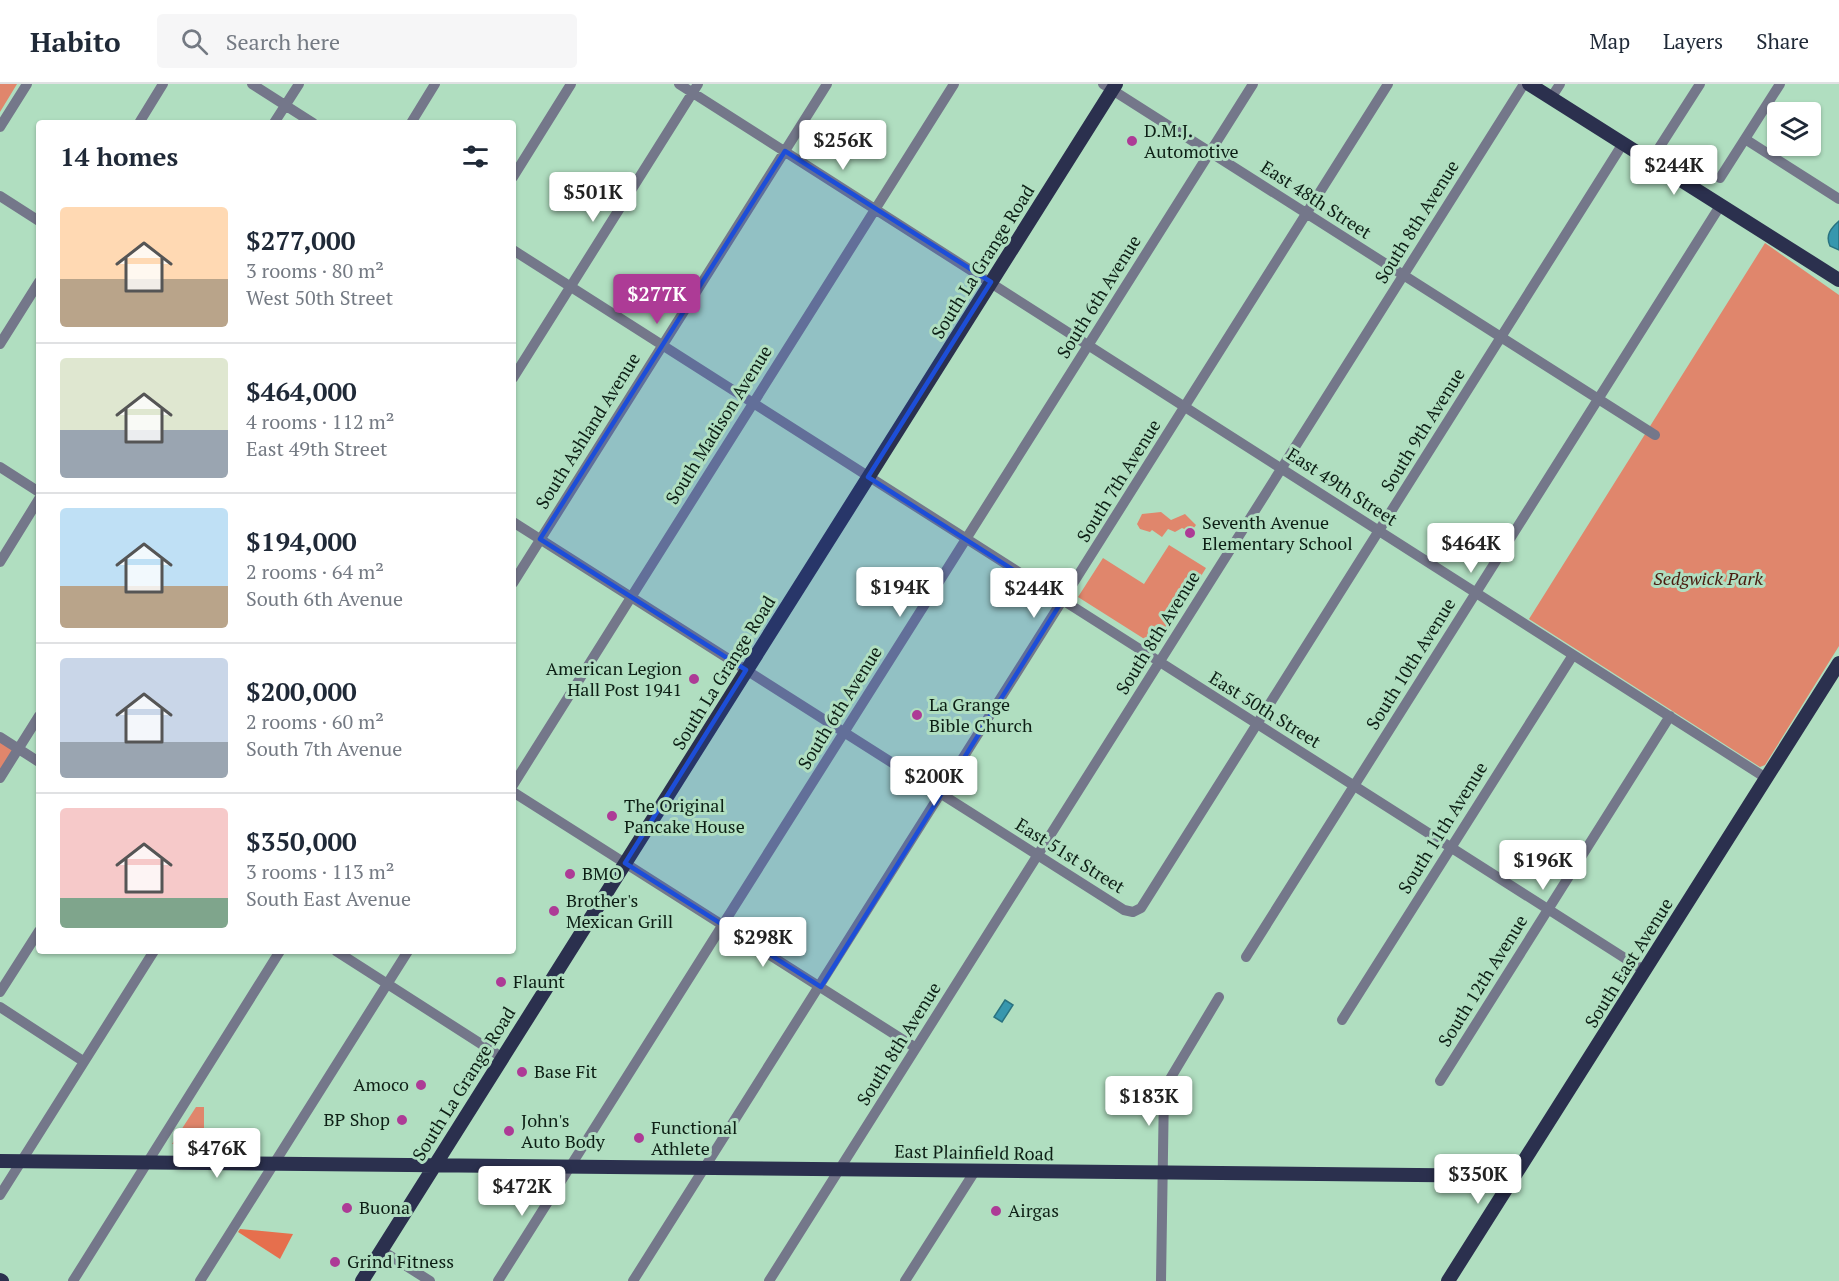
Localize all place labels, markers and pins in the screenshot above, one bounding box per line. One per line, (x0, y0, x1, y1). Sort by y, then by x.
place label: D.M.J. Automotive (1144, 118, 1239, 163)
pin: $256K (801, 120, 885, 171)
marker: D.M.J. Automotive (1125, 134, 1139, 148)
pin: $244K (1632, 145, 1716, 196)
pin: $501K (551, 172, 635, 223)
pin: $277K (615, 274, 699, 325)
place label: Seventh Avenue Elementary School (1202, 510, 1353, 555)
pin: $464K (1429, 523, 1513, 574)
marker: Seventh Avenue Elementary School (1183, 526, 1197, 540)
pin: $194K (858, 567, 942, 618)
pin: $244K (992, 568, 1076, 619)
place label: American Legion Hall Post 1941 (546, 656, 682, 701)
marker: American Legion Hall Post 1941 (687, 672, 701, 686)
place label: La Grange Bible Church (929, 692, 1033, 737)
marker: La Grange Bible Church (910, 708, 924, 722)
pin: $200K (892, 756, 976, 807)
place label: The Original Pancake House (624, 793, 745, 838)
marker: The Original Pancake House (605, 809, 619, 823)
pin: $196K (1501, 840, 1585, 891)
place label: BMO (582, 861, 622, 885)
marker: BMO (563, 867, 577, 881)
place label: Brother's Mexican Grill (566, 888, 673, 933)
marker: Brother's Mexican Grill (547, 904, 561, 918)
pin: $298K (721, 917, 805, 968)
place label: Flaunt (513, 969, 565, 993)
marker: Flaunt (494, 975, 508, 989)
place label: Base Fit (534, 1059, 598, 1083)
marker: Base Fit (515, 1065, 529, 1079)
place label: Amoco (353, 1072, 409, 1096)
pin: $183K (1107, 1076, 1191, 1127)
marker: Amoco (414, 1078, 428, 1092)
place label: BP Shop (323, 1107, 390, 1131)
place label: John's Auto Body (521, 1108, 606, 1153)
marker: BP Shop (395, 1113, 409, 1127)
place label: Functional Athlete (651, 1115, 737, 1160)
marker: John's Auto Body (502, 1124, 516, 1138)
pin: $476K (175, 1128, 259, 1179)
marker: Functional Athlete (632, 1131, 646, 1145)
pin: $350K (1436, 1154, 1520, 1205)
pin: $472K (480, 1166, 564, 1217)
place label: Buona (359, 1195, 410, 1219)
place label: Airgas (1008, 1198, 1059, 1222)
marker: Buona (340, 1201, 354, 1215)
marker: Airgas (989, 1204, 1003, 1218)
place label: Grind Fitness (347, 1249, 454, 1273)
marker: Grind Fitness (328, 1255, 342, 1269)

